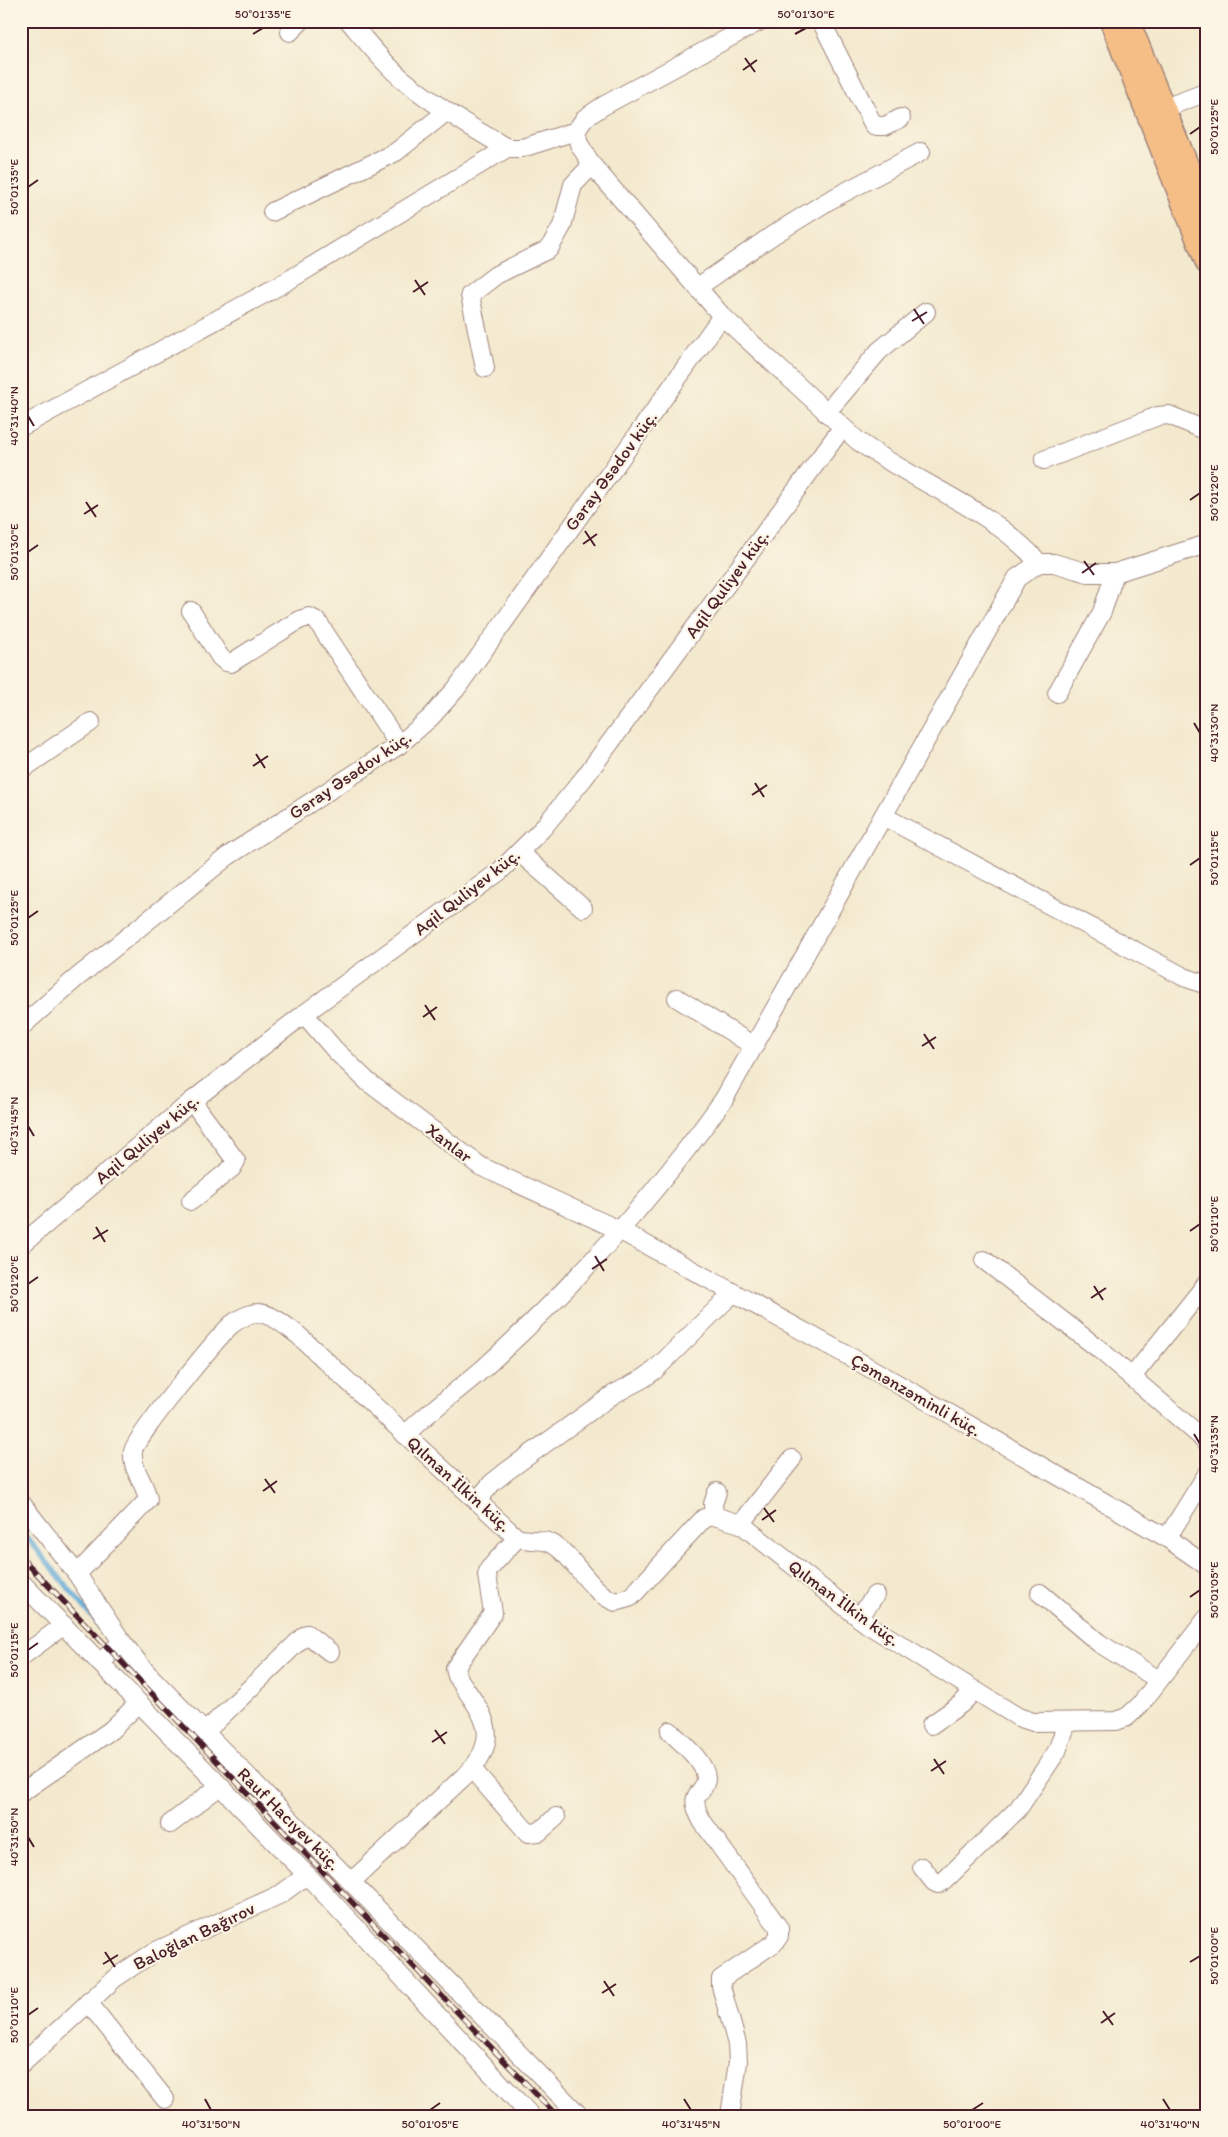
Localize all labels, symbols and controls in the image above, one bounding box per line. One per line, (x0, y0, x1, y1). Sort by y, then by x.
text: 50°01'35"E (235, 7, 292, 21)
text: 50°01'30"E (777, 7, 835, 21)
text: 50°01'25"E (1207, 99, 1221, 155)
text: 50°01'35"E (7, 158, 21, 215)
text: 40°31'40"N (7, 386, 21, 446)
street label: Gəray Əsədov küç. (560, 407, 662, 535)
text: 50°01'20"E (1207, 464, 1221, 522)
text: 50°01'30"E (7, 523, 21, 581)
street label: Aqil Quliyev küç. (680, 526, 774, 642)
text: 40°31'30"N (1207, 704, 1221, 762)
street label: Gəray Əsədov küç. (285, 726, 415, 824)
text: 50°01'15"E (1207, 830, 1221, 886)
street label: Aqil Quliyev küç. (410, 844, 524, 940)
text: 50°01'25"E (7, 890, 21, 946)
street label: Aqil Quliyev küç. (91, 1089, 203, 1189)
text: 40°31'45"N (7, 1097, 21, 1155)
street label: Xanlar (422, 1119, 477, 1168)
text: 50°01'10"E (1207, 1195, 1221, 1252)
text: 50°01'20"E (7, 1255, 21, 1313)
street label: Çəmənzəminli küç. (847, 1349, 985, 1441)
text: 40°31'35"N (1207, 1415, 1221, 1473)
street label: Qılman İlkin küç. (402, 1431, 516, 1537)
street label: Qılman İlkin küç. (784, 1555, 904, 1651)
text: 50°01'05"E (1207, 1561, 1221, 1619)
text: 50°01'15"E (7, 1622, 21, 1678)
street label: Rauf Hacıyev küç. (233, 1763, 345, 1875)
text: 40°31'50"N (7, 1808, 21, 1866)
street label: Baloğlan Bağırov (130, 1897, 259, 1975)
text: 50°01'00"E (1207, 1927, 1221, 1985)
text: 50°01'10"E (7, 1986, 21, 2043)
text: 40°31'50"N (182, 2117, 240, 2131)
text: 50°01'05"E (401, 2117, 459, 2131)
text: 40°31'45"N (662, 2117, 720, 2131)
text: 50°01'00"E (943, 2117, 1001, 2131)
text: 40°31'40"N (1140, 2117, 1200, 2131)

